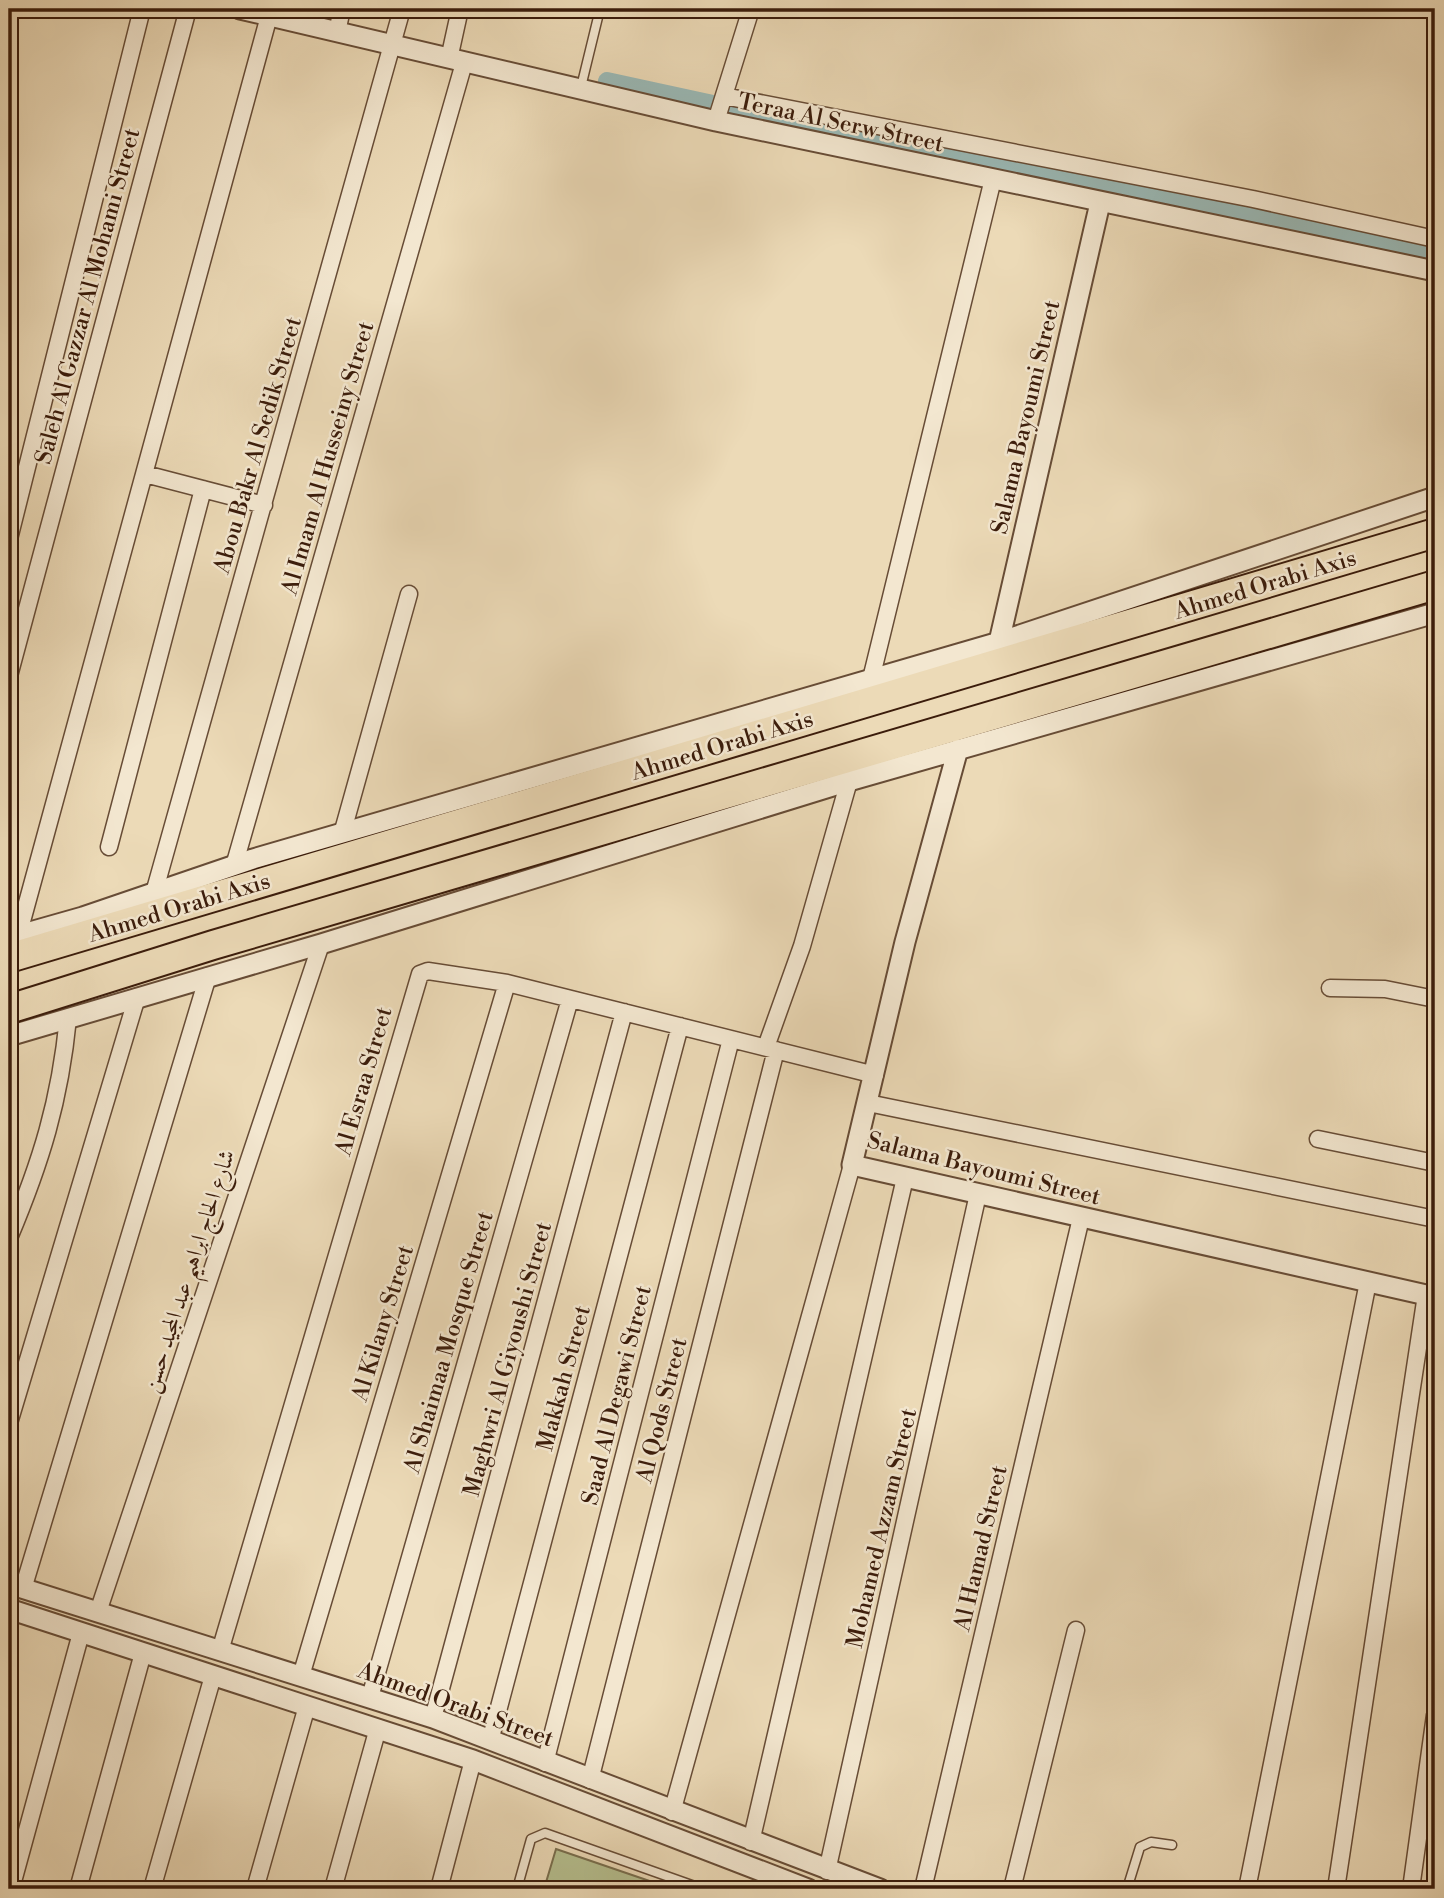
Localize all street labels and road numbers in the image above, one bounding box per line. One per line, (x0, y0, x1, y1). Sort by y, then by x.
street label: Teraa Al Serw Street (735, 87, 946, 158)
street label: Saleh Al Gazzar Al Mohami Street (30, 125, 146, 467)
street label: Salama Bayoumi Street (985, 298, 1067, 537)
street label: Abou Bakr Al Sedik Street (208, 314, 308, 578)
street label: Al Imam Al Husseiny Street (275, 318, 380, 599)
street label: Ahmed Orabi Axis (1170, 544, 1360, 626)
street label: Ahmed Orabi Axis (627, 705, 817, 787)
street label: Ahmed Orabi Axis (84, 867, 274, 949)
street label: Al Esraa Street (329, 1004, 399, 1160)
street label: Salama Bayoumi Street (864, 1126, 1103, 1211)
street label: شارع الحاج ابراهيم عبد المجيد حسن (136, 1146, 249, 1399)
street label: Al Shaimaa Mosque Street (398, 1208, 500, 1477)
street label: Maghwri Al Giyoushi Street (458, 1219, 558, 1500)
street label: Al Kilany Street (346, 1242, 420, 1406)
street label: Saad Al Degawi Street (576, 1283, 658, 1508)
street label: Makkah Street (531, 1303, 597, 1454)
street label: Al Qods Street (630, 1335, 694, 1487)
street label: Mohamed Azzam Street (841, 1406, 923, 1651)
street label: Al Hamad Street (948, 1463, 1014, 1635)
street label: Ahmed Orabi Street (353, 1656, 557, 1753)

